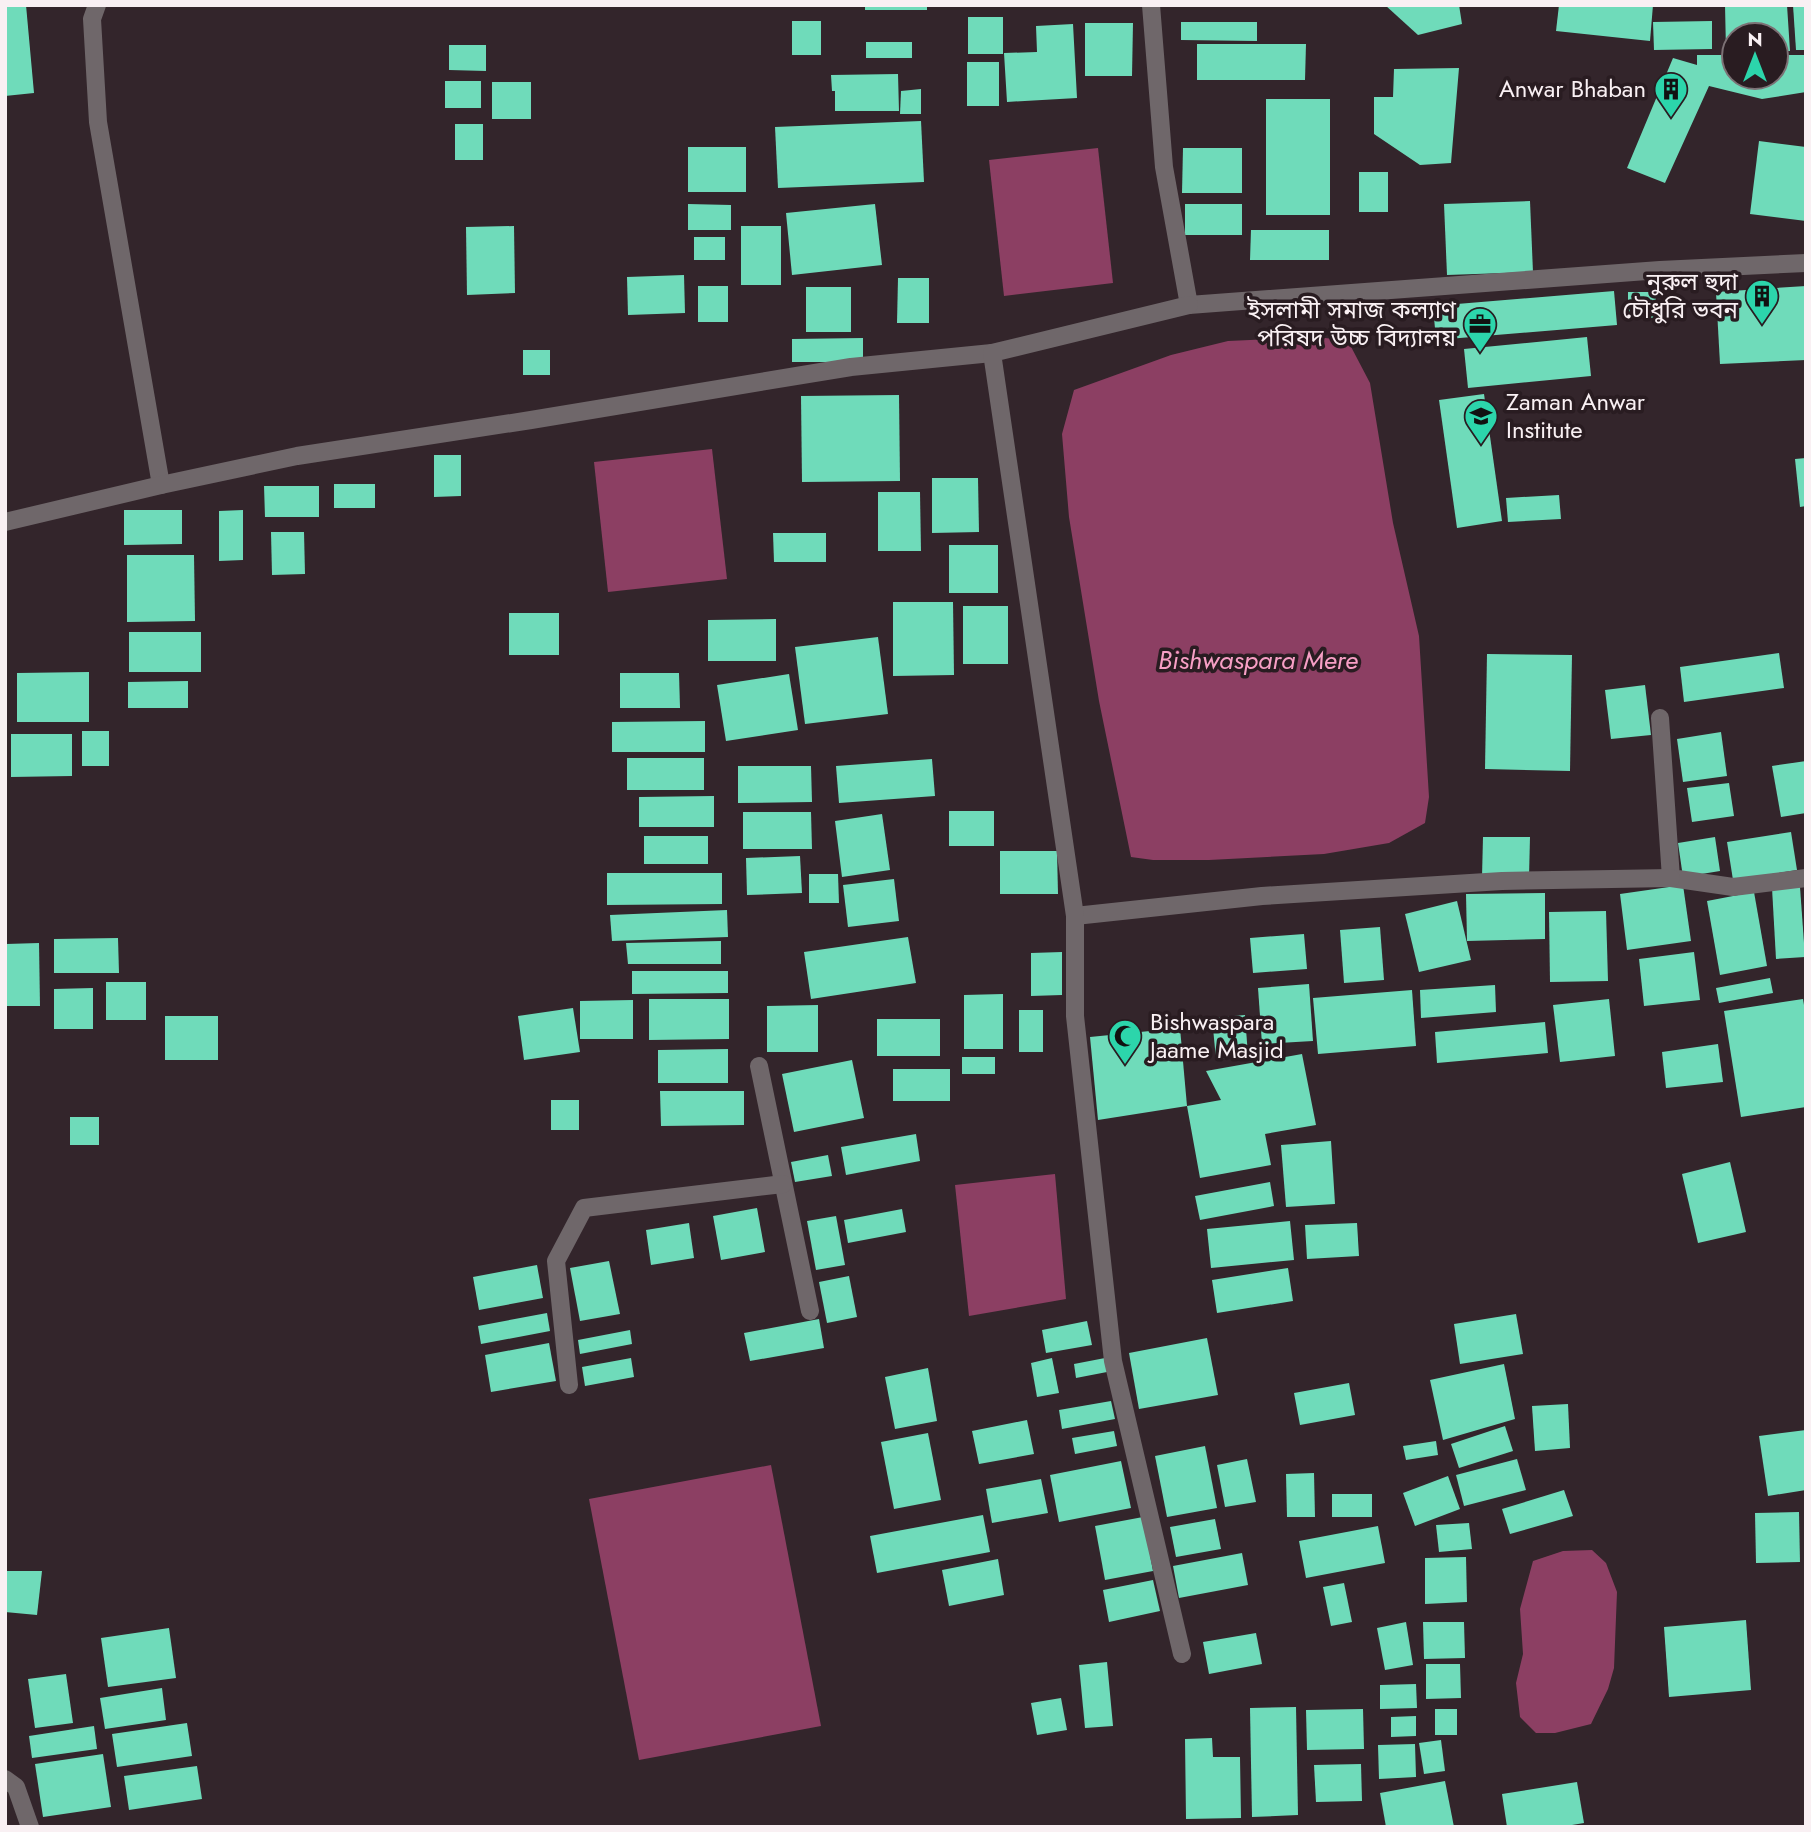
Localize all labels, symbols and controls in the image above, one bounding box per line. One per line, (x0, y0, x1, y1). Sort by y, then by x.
north arrow (1720, 21, 1790, 91)
text: N (1747, 26, 1763, 53)
building icon: Anwar Bhaban (1652, 70, 1690, 119)
place label: Anwar Bhaban (1499, 71, 1646, 106)
place label: নুরুল হুদা চৌধুরি ভবন (1622, 264, 1739, 327)
building icon: নুরুল হুদা চৌধুরি ভবন (1743, 277, 1781, 326)
place label: ইসলামী সমাজ কল্যাণ পরিষদ উচ্চ বিদ্যালয় (1246, 292, 1457, 355)
office icon: ইসলামী সমাজ কল্যাণ পরিষদ উচ্চ বিদ্যালয় (1461, 305, 1499, 354)
place label: Zaman Anwar Institute (1506, 384, 1646, 447)
school or university icon: Zaman Anwar Institute (1462, 397, 1500, 446)
water label: Bishwaspara Mere (1158, 641, 1358, 679)
place label: Bishwaspara Jaame Masjid (1147, 1004, 1284, 1067)
mosque icon: Bishwaspara Jaame Masjid (1106, 1017, 1144, 1066)

